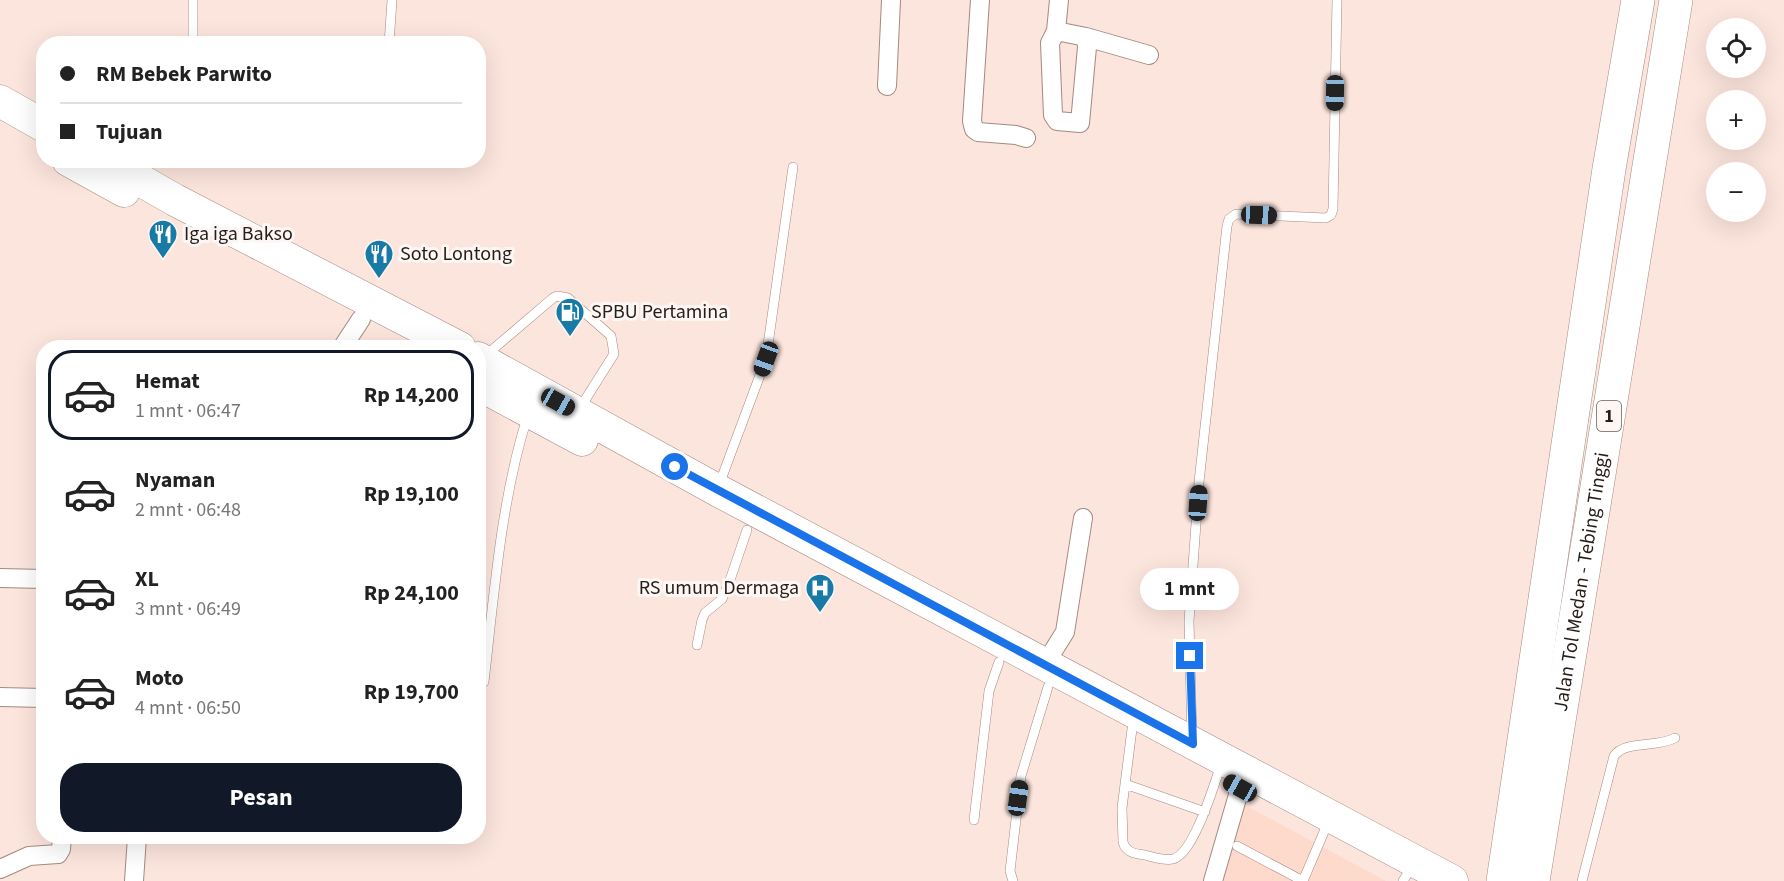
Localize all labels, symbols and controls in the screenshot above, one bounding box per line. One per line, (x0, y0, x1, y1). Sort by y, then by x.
map controls (1706, 18, 1766, 222)
button: locate (1706, 18, 1766, 78)
text: RM Bebek Parwito (96, 58, 272, 90)
car (1326, 75, 1344, 111)
button: + (1706, 90, 1766, 150)
text: Tujuan (96, 116, 163, 148)
button: − (1706, 162, 1766, 222)
car (1241, 205, 1277, 225)
restaurant icon: Iga iga Bakso (147, 218, 179, 260)
place label: Iga iga Bakso (184, 220, 293, 248)
restaurant icon: Soto Lontong (363, 238, 395, 280)
place label: Soto Lontong (400, 240, 512, 268)
fuel station icon: SPBU Pertamina (554, 296, 586, 338)
place label: SPBU Pertamina (591, 298, 728, 326)
car (751, 339, 781, 379)
text: Hemat (135, 365, 200, 397)
icon: car (63, 368, 117, 422)
text: Rp 14,200 (364, 379, 459, 411)
car (538, 385, 578, 419)
text: 1 mnt · 06:47 (135, 397, 241, 425)
road number: 1 (1597, 401, 1621, 431)
street label: Jalan Tol Medan - Tebing Tinggi (1547, 450, 1616, 714)
route start (661, 453, 688, 480)
text: Nyaman (135, 464, 215, 496)
icon: car (63, 467, 117, 521)
text: Rp 19,100 (364, 478, 459, 510)
car (1188, 484, 1208, 522)
text: 2 mnt · 06:48 (135, 496, 241, 524)
text: XL (135, 563, 159, 595)
icon: car (63, 566, 117, 620)
callout: 1 mnt (1140, 569, 1240, 611)
hospital icon: RS umum Dermaga (804, 572, 836, 614)
place label: RS umum Dermaga (639, 574, 799, 602)
text: 1 mnt (1164, 575, 1215, 603)
text: Rp 24,100 (364, 577, 459, 609)
text: 3 mnt · 06:49 (135, 595, 241, 623)
route end (1176, 642, 1203, 669)
text: Moto (135, 662, 184, 694)
icon: car (63, 665, 117, 719)
text: Rp 19,700 (364, 676, 459, 708)
text: 4 mnt · 06:50 (135, 694, 241, 722)
button: Pesan (60, 763, 462, 832)
car (1220, 771, 1260, 805)
car (1007, 779, 1029, 817)

